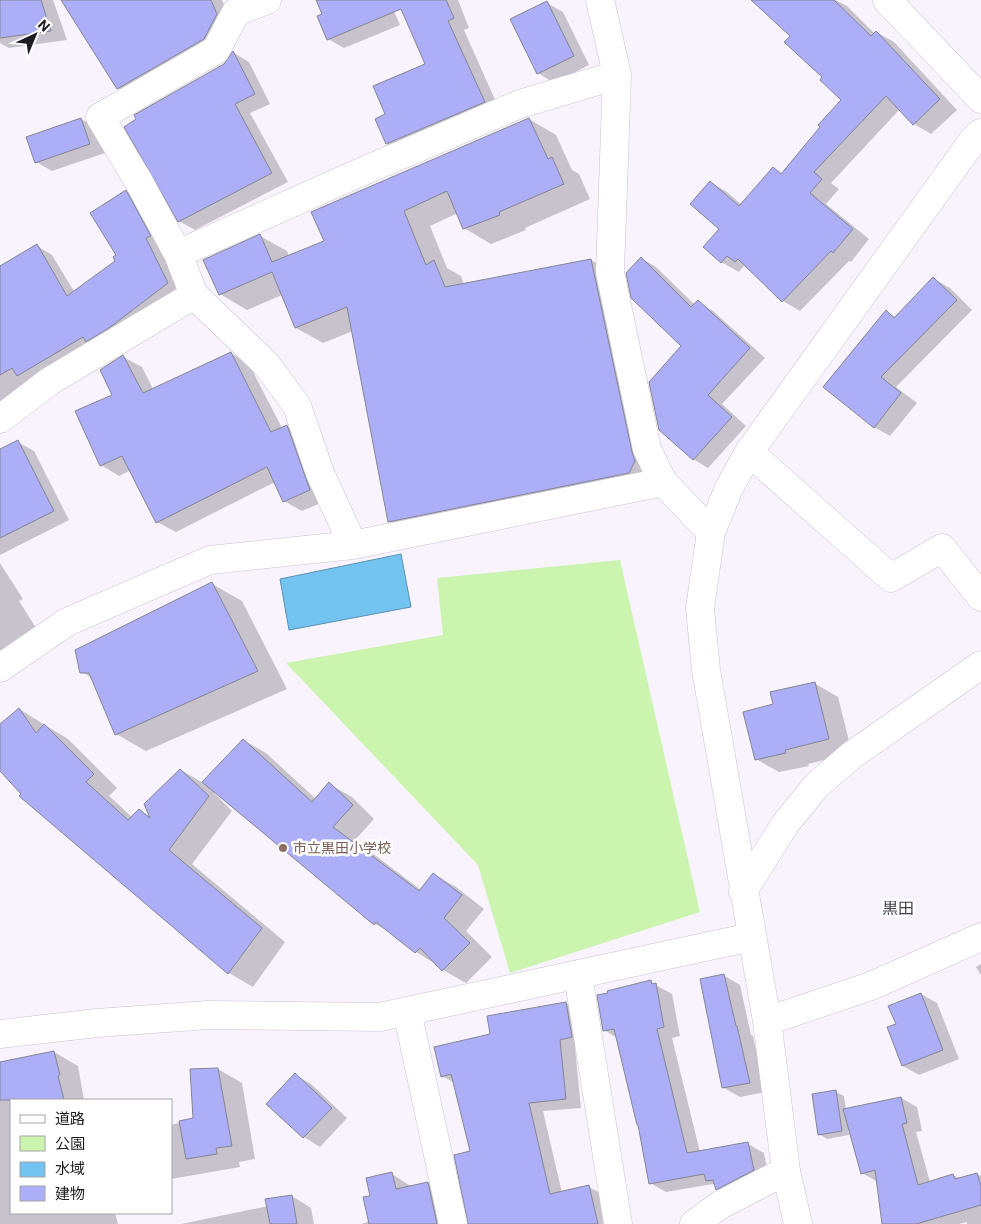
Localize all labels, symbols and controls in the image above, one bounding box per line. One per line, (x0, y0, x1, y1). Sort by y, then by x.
north arrow (10, 10, 60, 60)
text: N (35, 16, 53, 35)
place label: 市立黒田小学校 (293, 840, 391, 856)
marker: 市立黒田小学校 (277, 842, 289, 854)
district label: 黒田 (882, 899, 914, 918)
legend (10, 1099, 172, 1214)
text: 道路 (55, 1110, 85, 1128)
text: 公園 (55, 1135, 85, 1153)
text: 水域 (55, 1160, 85, 1178)
text: 建物 (55, 1185, 85, 1203)

